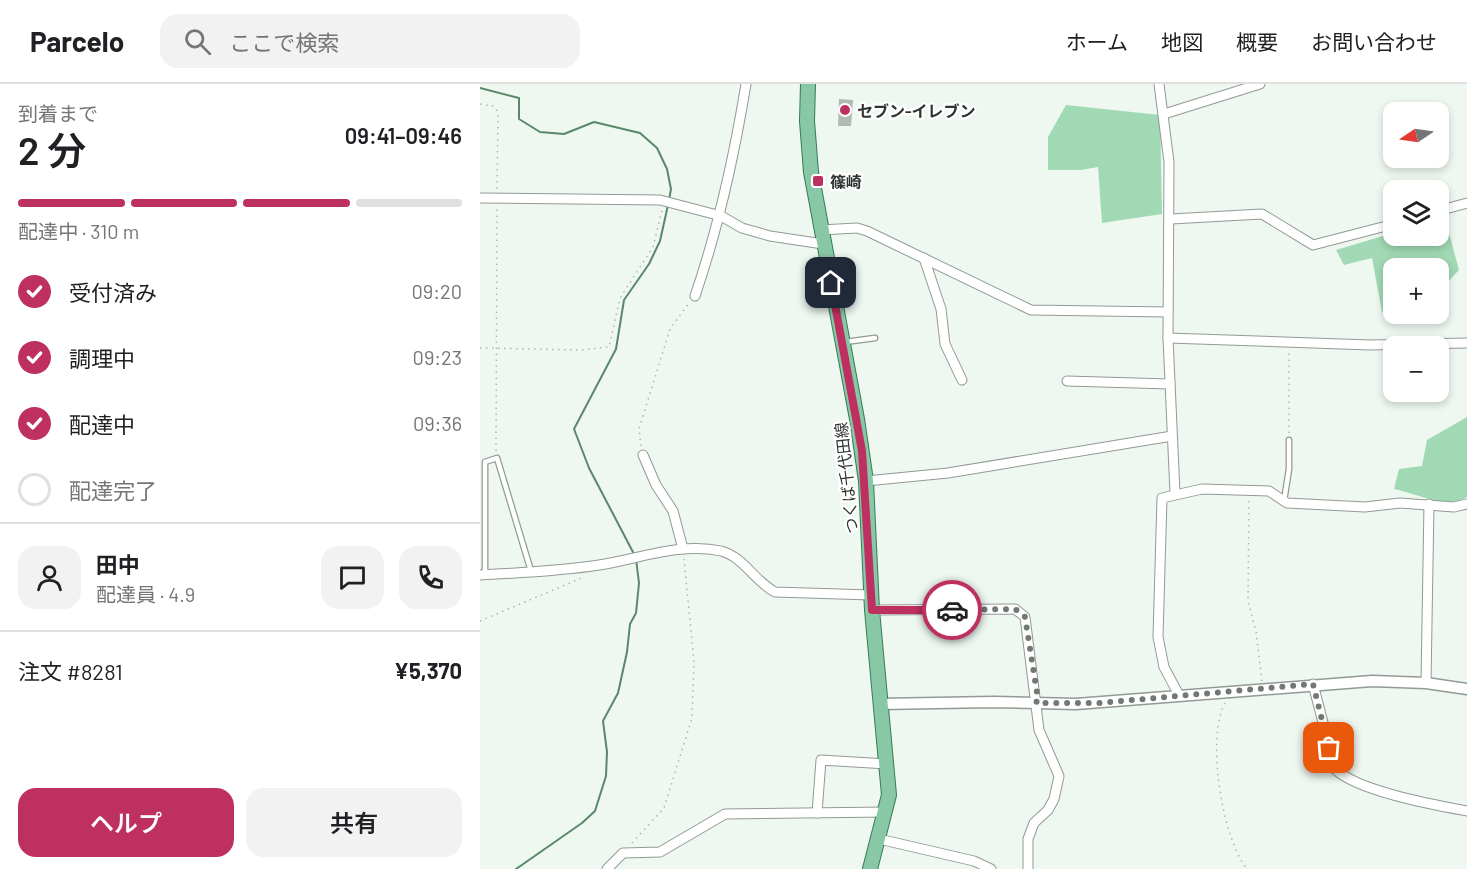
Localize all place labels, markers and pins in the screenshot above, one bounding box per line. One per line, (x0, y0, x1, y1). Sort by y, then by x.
place label: セブン-イレブン (857, 101, 976, 120)
marker: セブン-イレブン (838, 103, 852, 117)
place label: 篠崎 (830, 172, 862, 191)
marker: 篠崎 (811, 174, 825, 188)
pin (805, 257, 856, 308)
pin (1303, 722, 1354, 773)

